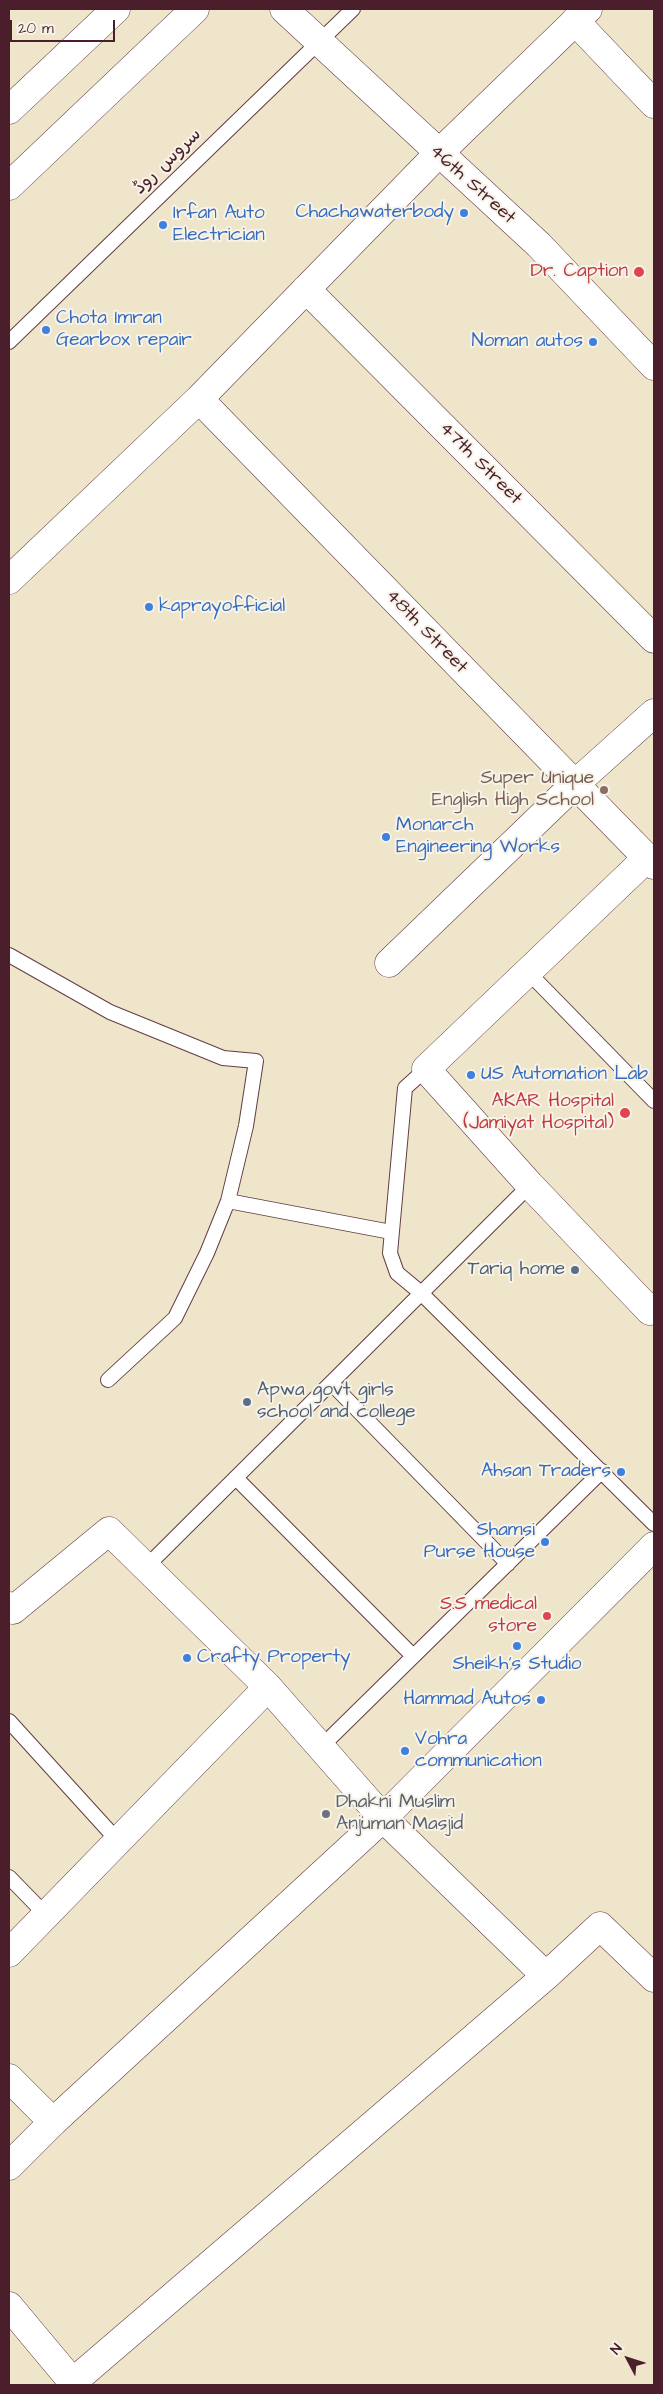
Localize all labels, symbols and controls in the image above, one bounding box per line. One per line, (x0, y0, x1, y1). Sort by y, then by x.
scale bar (12, 10, 118, 42)
text: 20 m (18, 18, 54, 39)
street label: سروس روڈ (129, 124, 207, 200)
street label: 46th Street (424, 140, 520, 230)
place label: Chachawaterbody (295, 202, 454, 224)
place label: Irfan Auto Electrician (173, 203, 265, 247)
marker: Chachawaterbody (458, 207, 470, 219)
marker: Irfan Auto Electrician (157, 219, 169, 231)
place label: Dr. Caption (530, 261, 628, 283)
marker: Dr. Caption (632, 265, 646, 279)
place label: Chota Imran Gearbox repair (56, 308, 192, 352)
marker: Chota Imran Gearbox repair (40, 324, 52, 336)
place label: Noman autos (472, 331, 583, 353)
marker: Noman autos (587, 336, 599, 348)
street label: 47th Street (434, 418, 526, 510)
street label: 48th Street (380, 585, 472, 679)
place label: kaprayofficial (159, 596, 285, 618)
marker: kaprayofficial (143, 601, 155, 613)
place label: Super Unique English High School (432, 768, 594, 812)
marker: Super Unique English High School (598, 784, 610, 796)
place label: Monarch Engineering Works (396, 815, 560, 859)
marker: Monarch Engineering Works (380, 831, 392, 843)
place label: US Automation Lab (481, 1064, 648, 1086)
marker: US Automation Lab (465, 1069, 477, 1081)
place label: AKAR Hospital (Jamiyat Hospital) (463, 1091, 614, 1135)
marker: AKAR Hospital (Jamiyat Hospital) (618, 1106, 632, 1120)
place label: Tariq home (468, 1259, 565, 1281)
marker: Tariq home (569, 1264, 581, 1276)
place label: Apwa govt girls school and college (257, 1380, 415, 1424)
marker: Apwa govt girls school and college (241, 1396, 253, 1408)
place label: Ahsan Traders (481, 1461, 611, 1483)
marker: Ahsan Traders (615, 1466, 627, 1478)
place label: Shamsi Purse House (424, 1520, 535, 1564)
marker: Shamsi Purse House (539, 1536, 551, 1548)
place label: S.S medical store (440, 1594, 537, 1638)
marker: S.S medical store (541, 1610, 553, 1622)
marker: Sheikh's Studio (511, 1640, 523, 1652)
place label: Crafty Property (197, 1647, 350, 1669)
marker: Crafty Property (181, 1652, 193, 1664)
place label: Sheikh's Studio (453, 1654, 581, 1676)
place label: Hammad Autos (404, 1689, 531, 1711)
marker: Hammad Autos (535, 1694, 547, 1706)
place label: Vohra communication (415, 1729, 542, 1773)
marker: Vohra communication (399, 1745, 411, 1757)
place label: Dhakni Muslim Anjuman Masjid (336, 1792, 463, 1836)
marker: Dhakni Muslim Anjuman Masjid (320, 1808, 332, 1820)
north arrow (603, 2334, 653, 2384)
text: N (606, 2340, 627, 2359)

